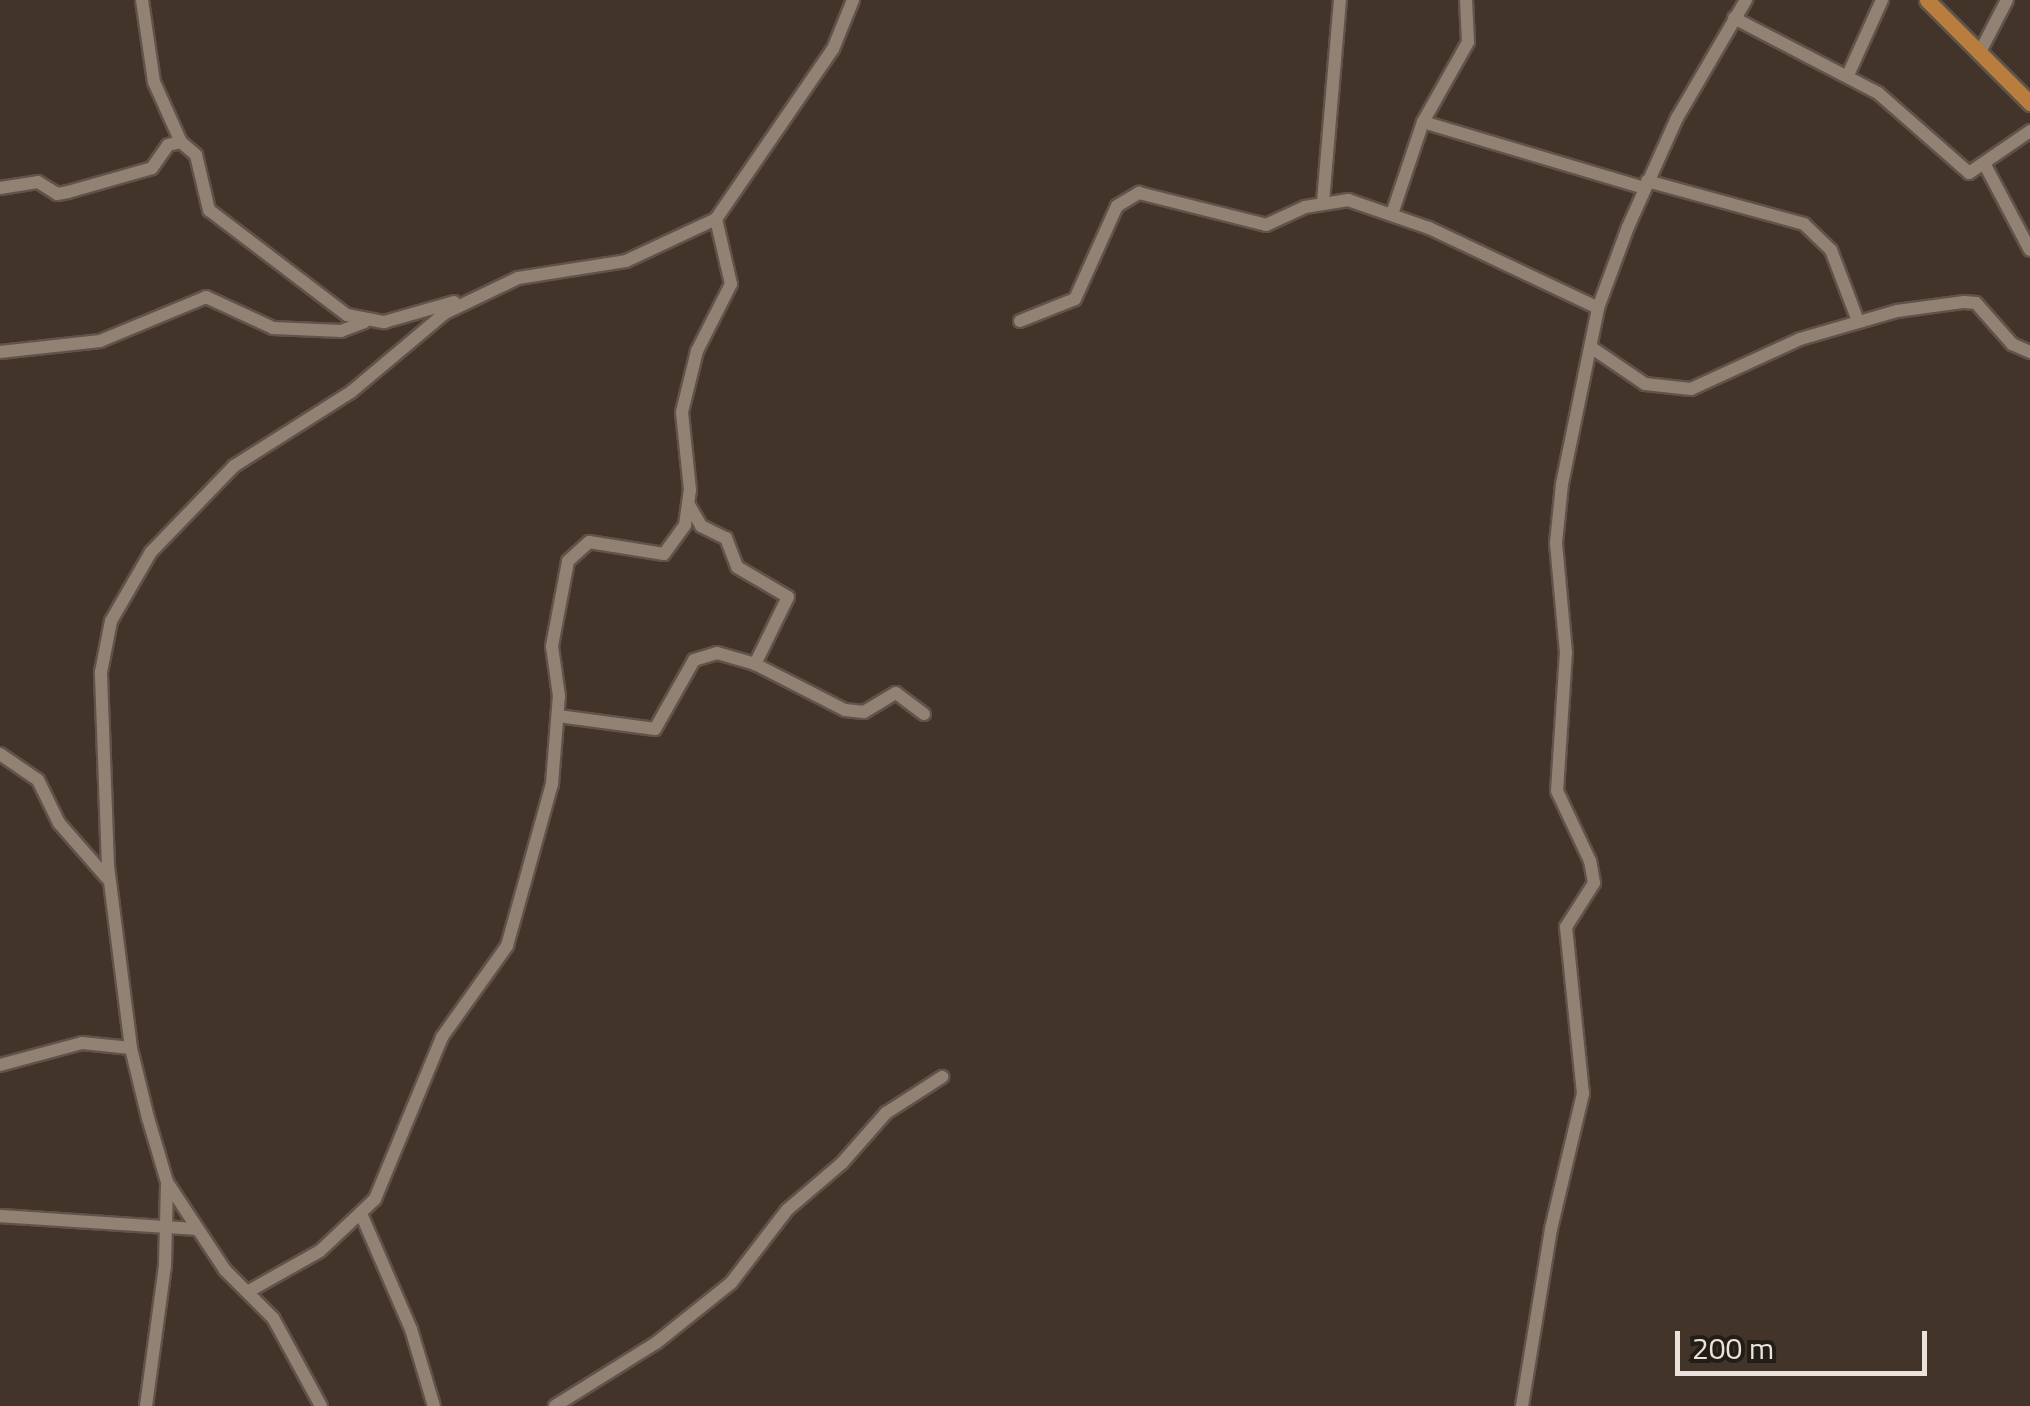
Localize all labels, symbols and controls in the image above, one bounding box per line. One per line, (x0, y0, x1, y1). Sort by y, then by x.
scale bar (1680, 1311, 1932, 1373)
text: 200 m (1692, 1325, 1774, 1371)

